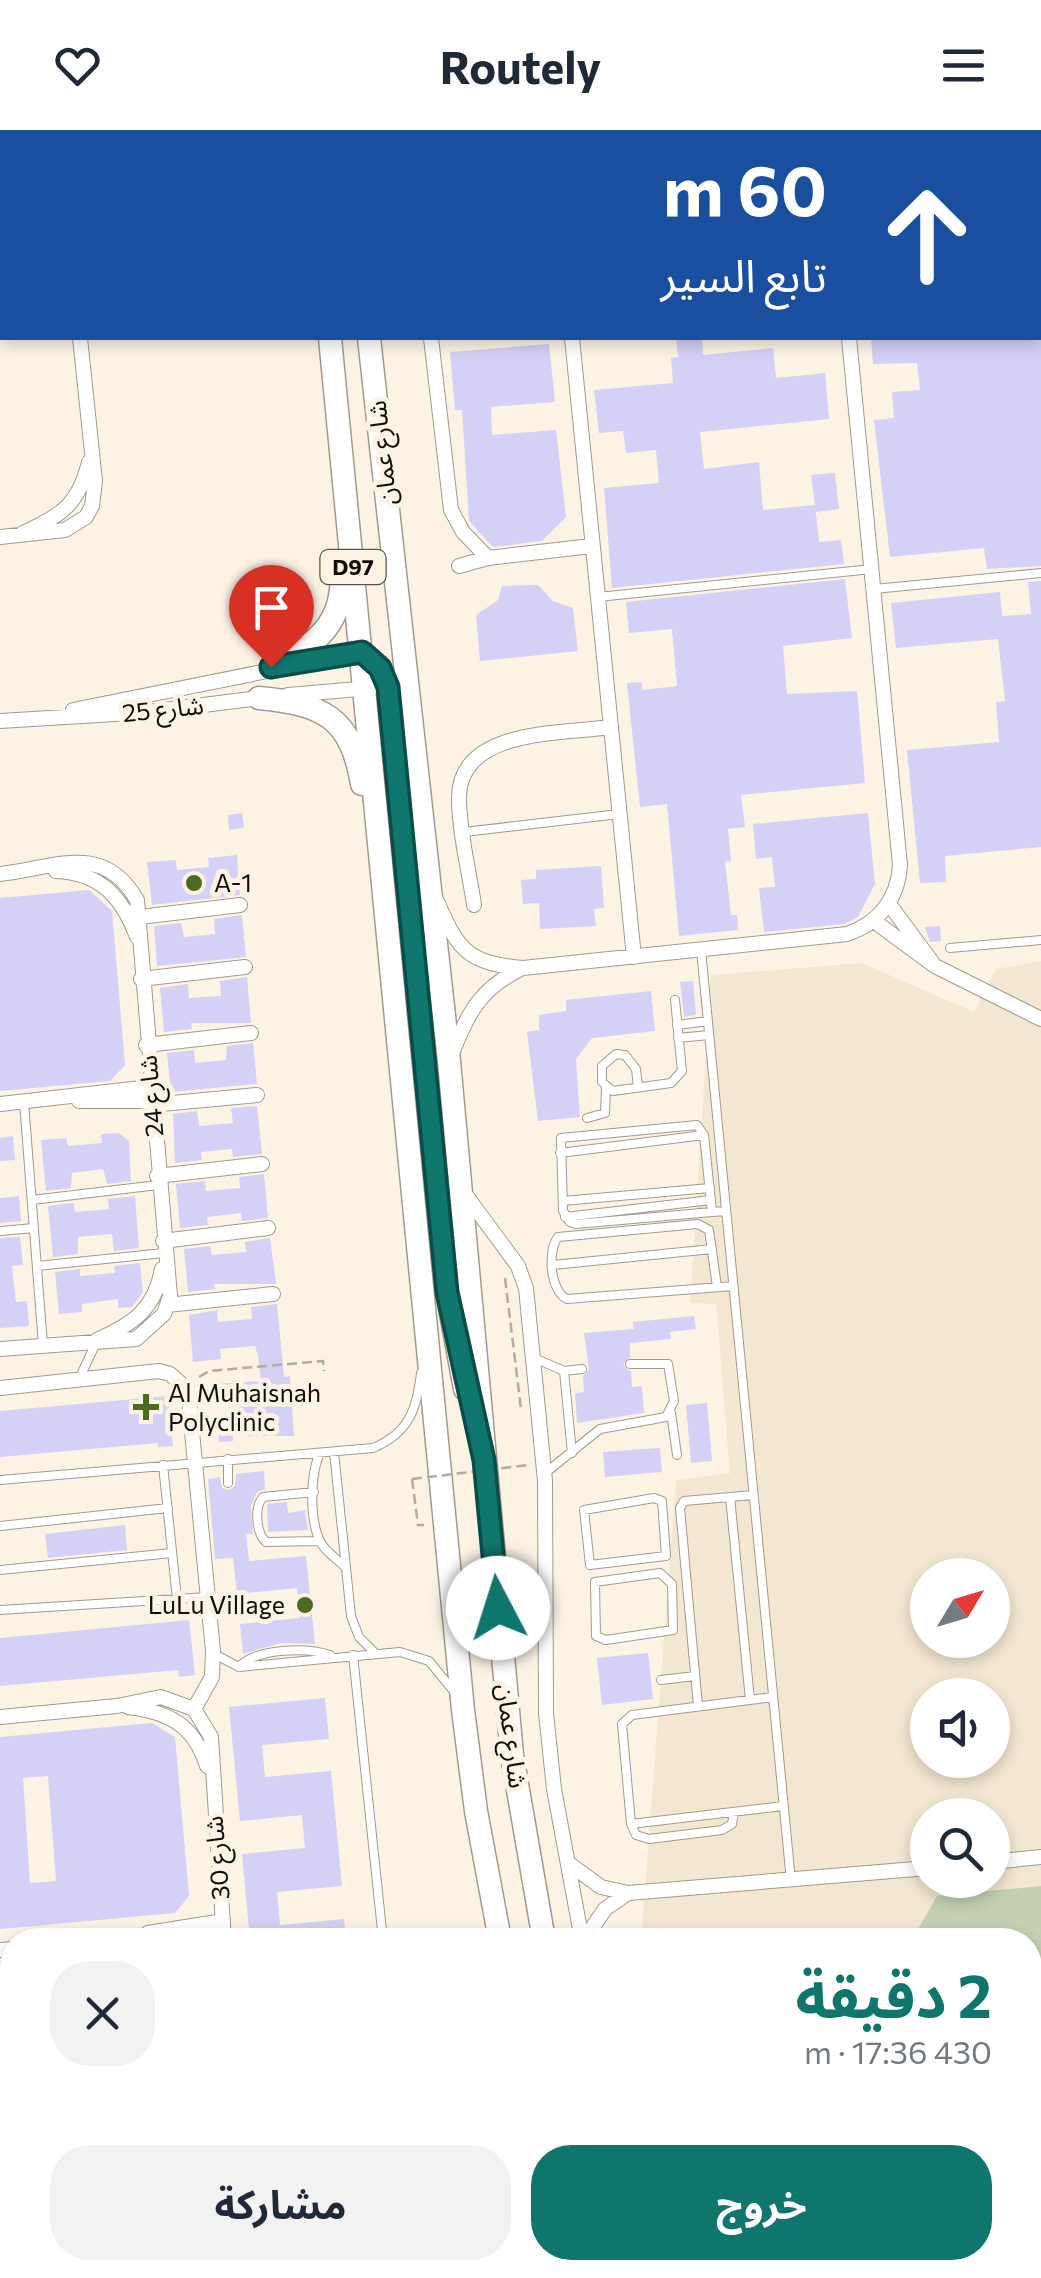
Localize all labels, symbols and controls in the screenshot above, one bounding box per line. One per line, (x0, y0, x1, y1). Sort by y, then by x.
icon: heart (50, 38, 105, 93)
text: Routely (440, 38, 601, 93)
icon: menu (936, 38, 991, 93)
text: 60 m (663, 145, 827, 230)
icon: ahead (862, 170, 992, 300)
text: تابع السير (661, 246, 827, 301)
street label: شارع عمان (361, 399, 406, 507)
road number: D97 (320, 550, 386, 584)
pin (229, 565, 314, 668)
icon: arrive (244, 580, 299, 635)
street label: شارع 25 (121, 689, 206, 732)
place label: A-1 (214, 867, 252, 897)
marker: A-1 (183, 872, 205, 894)
street label: شارع 24 (131, 1054, 173, 1138)
place label: Al Muhaisnah Polyclinic (168, 1377, 321, 1436)
marker: Al Muhaisnah Polyclinic (133, 1394, 159, 1420)
position arrow (446, 1556, 550, 1660)
north arrow (910, 1558, 1010, 1658)
map controls (910, 1558, 1010, 1898)
place label: LuLu Village (148, 1589, 285, 1619)
marker: LuLu Village (294, 1594, 316, 1616)
button: sound (910, 1678, 1010, 1778)
street label: شارع عمان (487, 1682, 534, 1790)
button: search (910, 1798, 1010, 1898)
street label: شارع 30 (197, 1814, 240, 1901)
text: 2 دقيقة (795, 1957, 992, 2030)
button: close (50, 1961, 155, 2066)
text: 430 m · 17:36 (804, 2031, 992, 2071)
button: مشاركة (50, 2145, 511, 2260)
button: خروج (531, 2145, 992, 2260)

